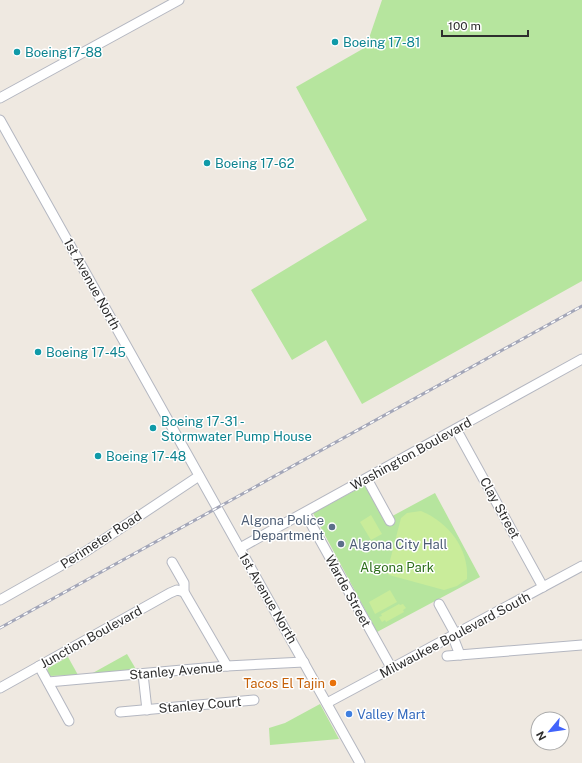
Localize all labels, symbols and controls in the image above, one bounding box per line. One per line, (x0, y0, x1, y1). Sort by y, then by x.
scale bar (442, 12, 528, 38)
text: 100 m (448, 19, 481, 33)
place label: Boeing 17-81 (343, 35, 420, 50)
marker: Boeing 17-81 (330, 37, 340, 47)
place label: Boeing17-88 (25, 45, 102, 60)
marker: Boeing17-88 (12, 47, 22, 57)
place label: Boeing 17-62 (215, 156, 295, 171)
marker: Boeing 17-62 (202, 158, 212, 168)
street label: 1st Avenue North (61, 236, 123, 332)
place label: Boeing 17-45 (46, 345, 126, 360)
marker: Boeing 17-45 (33, 347, 43, 357)
place label: Boeing 17-31 - Stormwater Pump House (161, 414, 312, 444)
street label: Washington Boulevard (348, 415, 474, 493)
marker: Boeing 17-31 - Stormwater Pump House (148, 423, 158, 433)
place label: Boeing 17-48 (106, 449, 186, 464)
marker: Boeing 17-48 (93, 451, 103, 461)
street label: Clay Street (477, 475, 523, 541)
street label: Perimeter Road (58, 508, 144, 572)
place label: Algona Police Department (241, 513, 324, 543)
marker: Algona Police Department (327, 522, 337, 532)
place label: Algona City Hall (349, 537, 448, 552)
marker: Algona City Hall (336, 539, 346, 549)
street label: 1st Avenue North (236, 550, 300, 646)
street label: Warde Street (322, 552, 374, 630)
park label: Algona Park (360, 560, 434, 575)
street label: Milwaukee Boulevard South (377, 589, 533, 681)
street label: Junction Boulevard (37, 603, 145, 671)
street label: Stanley Avenue (129, 659, 223, 683)
place label: Tacos El Tajin (243, 676, 325, 691)
marker: Tacos El Tajin (328, 678, 338, 688)
street label: Stanley Court (158, 694, 242, 716)
place label: Valley Mart (357, 707, 426, 722)
marker: Valley Mart (344, 709, 354, 719)
north arrow (530, 711, 570, 751)
text: N (534, 729, 549, 743)

